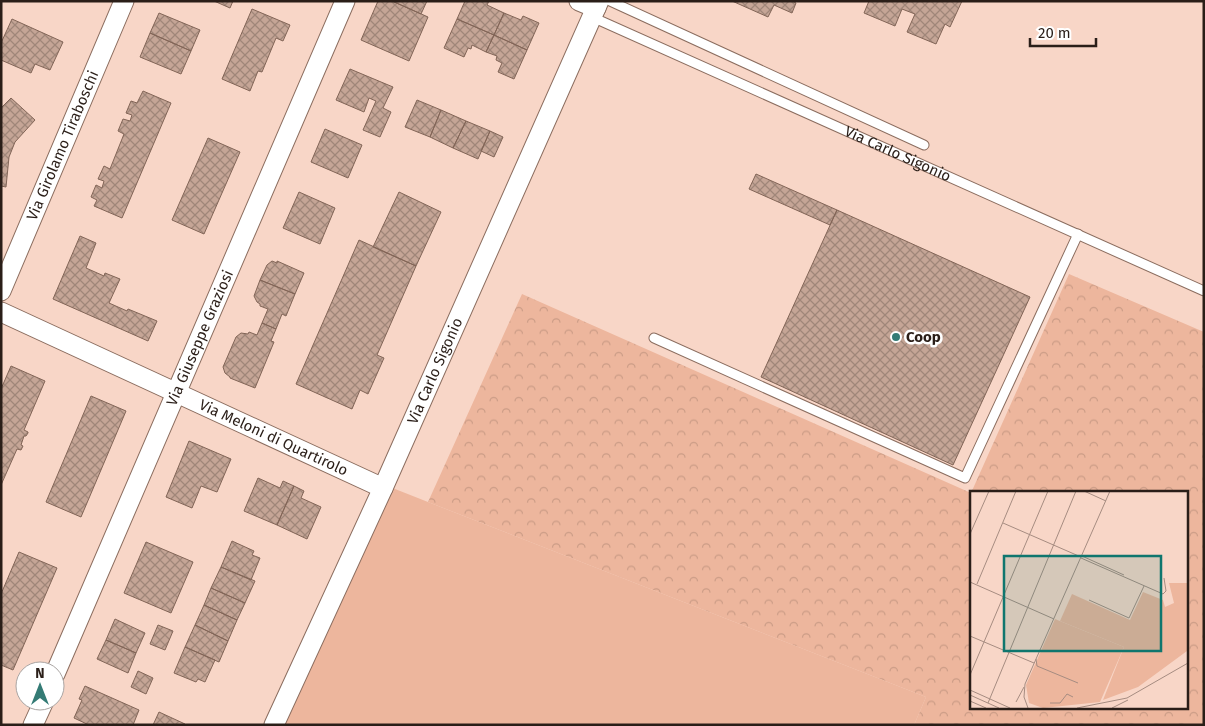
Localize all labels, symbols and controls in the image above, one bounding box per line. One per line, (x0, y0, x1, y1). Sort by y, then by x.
scale bar (1030, 15, 1096, 47)
text: 20 m (1038, 24, 1071, 42)
street label: Via Girolamo Tiraboschi (23, 68, 102, 223)
street label: Via Carlo Sigonio (842, 122, 954, 186)
street label: Via Giuseppe Graziosi (163, 267, 237, 409)
street label: Via Carlo Sigonio (403, 315, 466, 427)
place label: Coop (906, 328, 941, 346)
marker: Coop (890, 331, 902, 343)
street label: Via Meloni di Quartirolo (196, 396, 351, 480)
inset map (970, 491, 1188, 708)
north arrow (15, 661, 65, 711)
text: N (35, 665, 45, 682)

